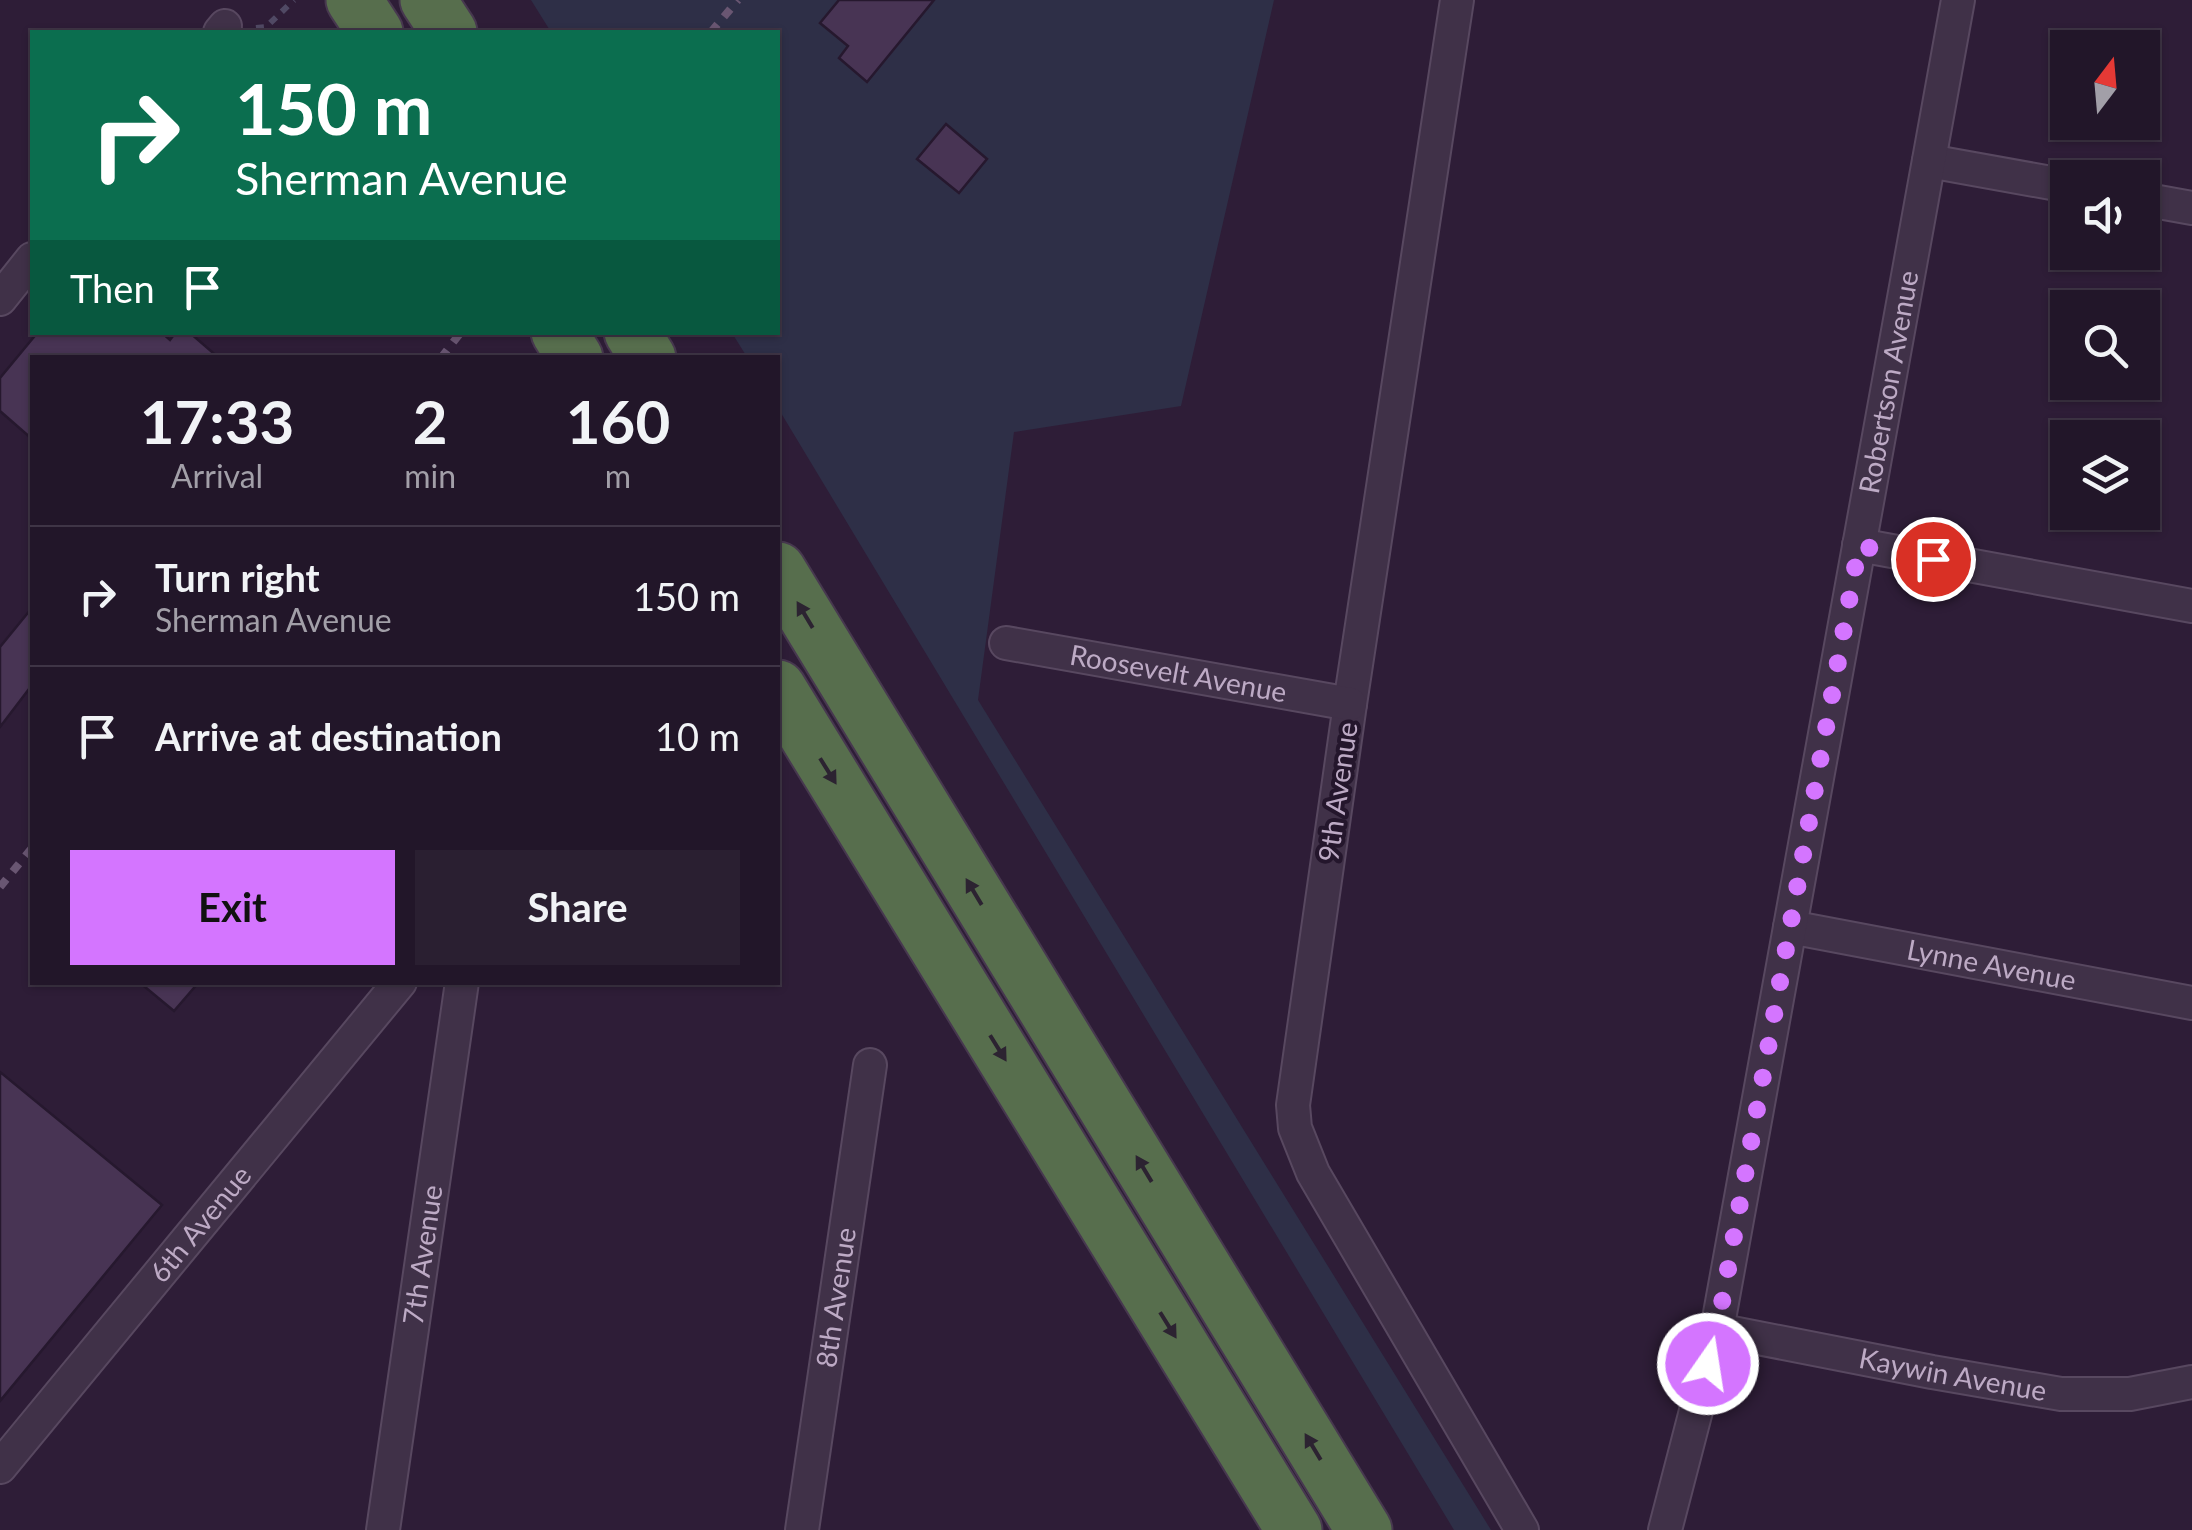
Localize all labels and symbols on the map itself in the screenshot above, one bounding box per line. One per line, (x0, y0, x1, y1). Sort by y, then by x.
north arrow (2050, 30, 2160, 140)
street label: Robertson Avenue (1851, 268, 1925, 496)
pin (1891, 517, 1976, 602)
one-way arrow (797, 601, 814, 629)
street label: Roosevelt Avenue (1067, 637, 1290, 708)
street label: 9th Avenue (1310, 720, 1364, 864)
one-way arrow (819, 757, 837, 785)
one-way arrow (966, 878, 983, 906)
street label: Lynne Avenue (1904, 931, 2079, 997)
one-way arrow (989, 1034, 1006, 1062)
one-way arrow (1135, 1156, 1154, 1183)
street label: 6th Avenue (142, 1158, 258, 1289)
street label: 7th Avenue (395, 1183, 449, 1327)
street label: 8th Avenue (808, 1225, 862, 1370)
one-way arrow (1158, 1312, 1177, 1339)
position arrow (1656, 1312, 1760, 1416)
street label: Kaywin Avenue (1856, 1340, 2049, 1407)
one-way arrow (1305, 1433, 1322, 1461)

